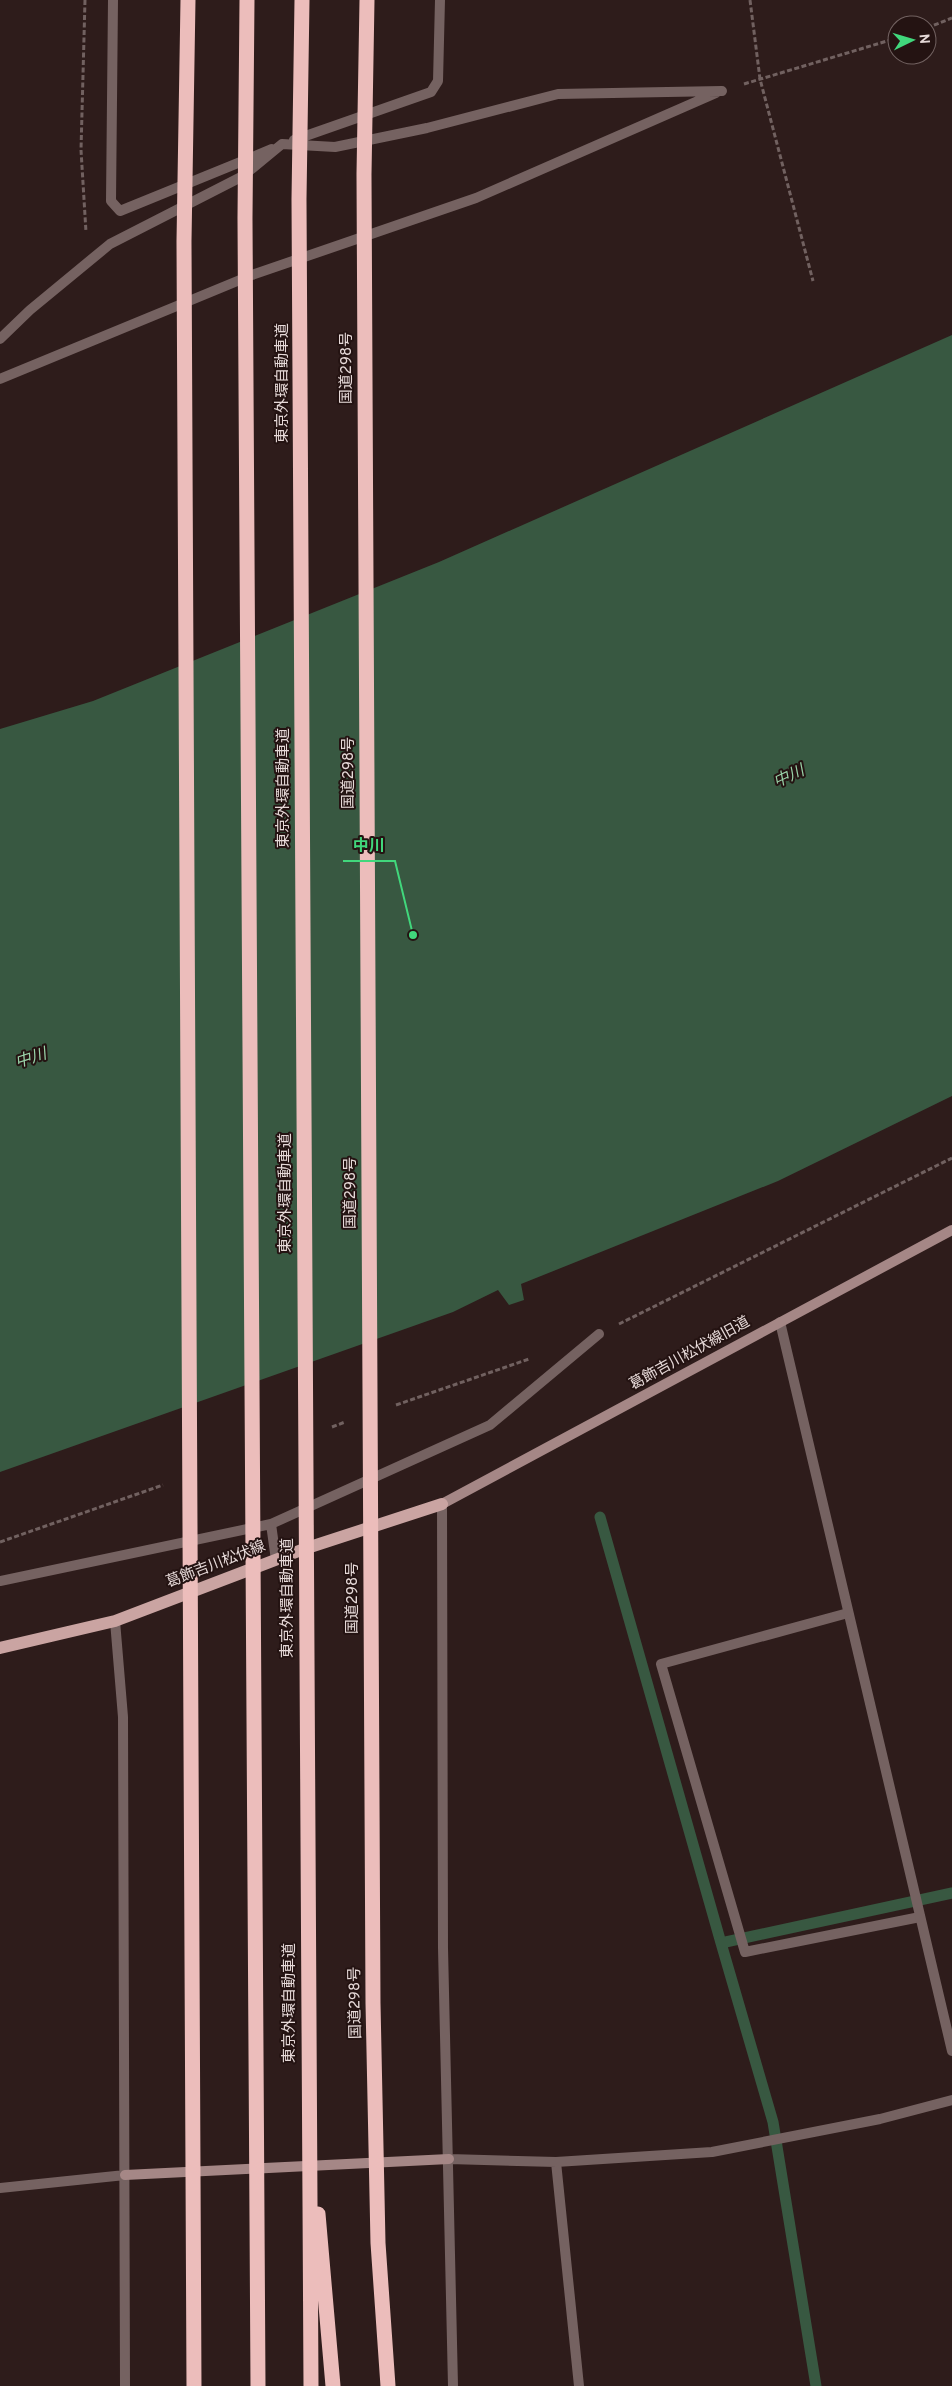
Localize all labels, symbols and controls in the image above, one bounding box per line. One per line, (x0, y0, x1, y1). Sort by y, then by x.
north arrow (887, 15, 937, 65)
text: N (915, 33, 932, 45)
street label: 東京外環自動車道 (274, 323, 293, 443)
street label: 国道298号 (338, 332, 357, 404)
street label: 東京外環自動車道 (275, 728, 294, 848)
street label: 国道298号 (340, 737, 359, 809)
water label: 中川 (770, 760, 810, 793)
callout: 中川 (343, 830, 395, 861)
text: 中川 (353, 837, 385, 857)
water label: 中川 (13, 1044, 51, 1073)
street label: 東京外環自動車道 (277, 1133, 296, 1253)
street label: 国道298号 (342, 1157, 361, 1229)
street label: 葛飾吉川松伏線旧道 (626, 1312, 754, 1395)
street label: 葛飾吉川松伏線 (163, 1536, 268, 1593)
street label: 東京外環自動車道 (279, 1538, 298, 1658)
street label: 国道298号 (344, 1562, 363, 1634)
street label: 東京外環自動車道 (281, 1943, 300, 2063)
street label: 国道298号 (346, 1967, 366, 2039)

